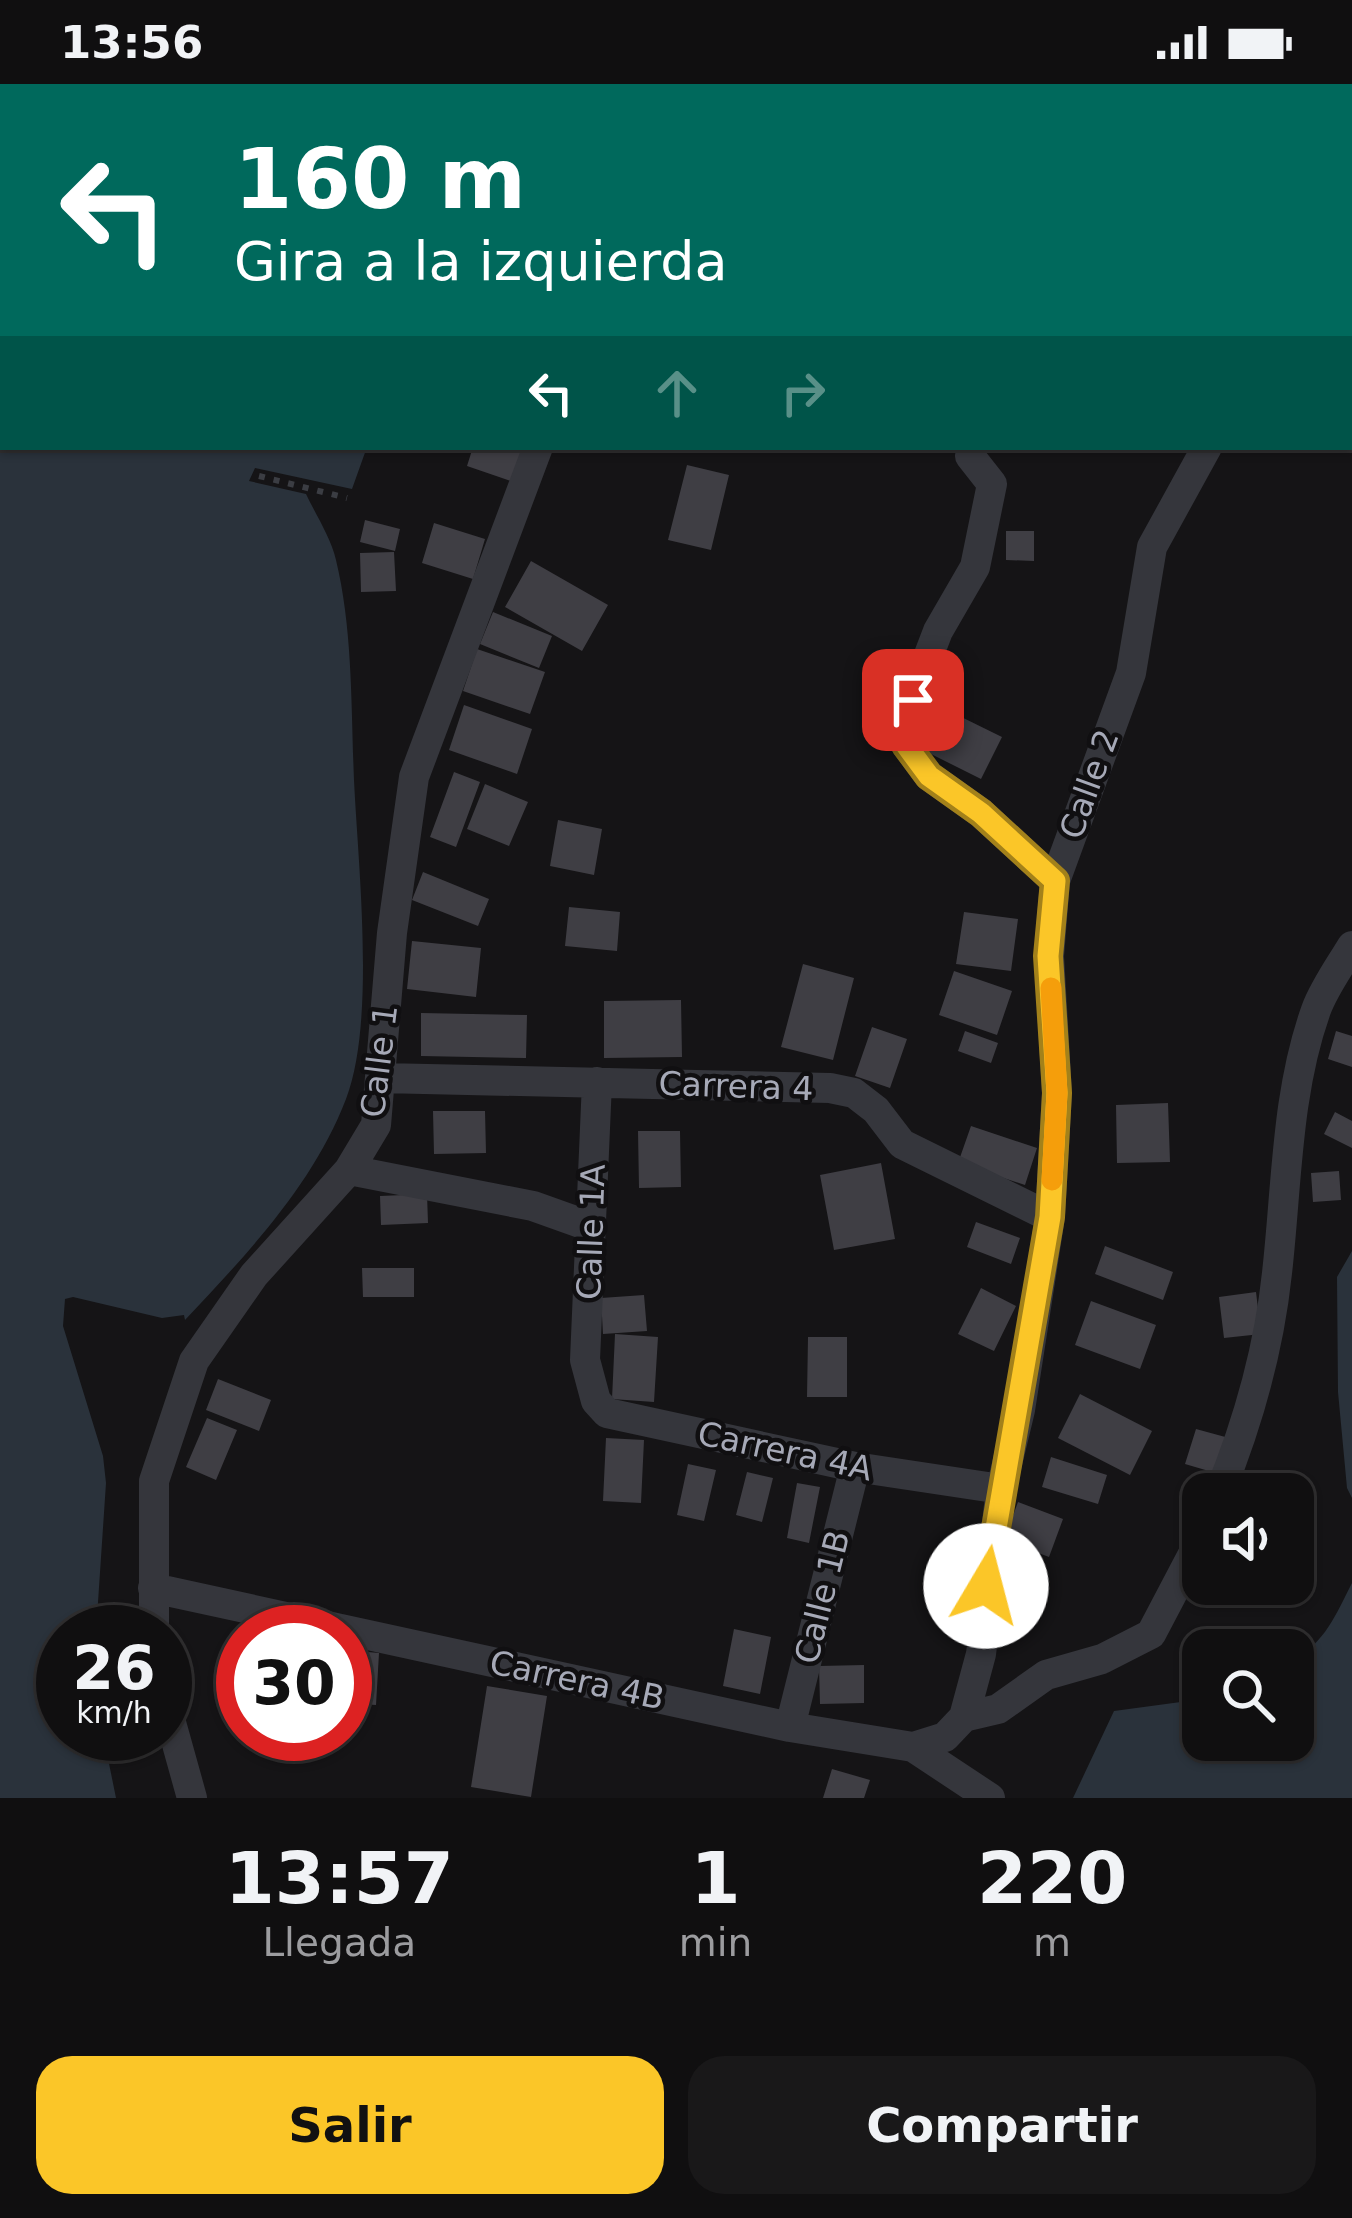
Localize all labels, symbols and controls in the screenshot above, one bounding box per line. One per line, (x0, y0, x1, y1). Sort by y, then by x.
text: 13:56 (60, 16, 203, 69)
text: 160 m (234, 130, 526, 228)
icon: left (36, 132, 192, 288)
text: Gira a la izquierda (234, 230, 728, 293)
icon: left (518, 360, 584, 426)
icon: ahead (644, 360, 710, 426)
icon: right (770, 360, 836, 426)
pin (862, 649, 964, 751)
icon: arrive (880, 667, 946, 733)
street label: Calle 2 (1051, 724, 1127, 844)
street label: Calle 1 (353, 1002, 405, 1120)
street label: Carrera 4 (658, 1064, 814, 1108)
street label: Calle 1A (569, 1163, 613, 1301)
street label: Carrera 4A (694, 1413, 876, 1489)
map controls (1182, 1473, 1314, 1761)
button: sound (1182, 1473, 1314, 1605)
position arrow (923, 1523, 1049, 1649)
street label: Calle 1B (787, 1526, 857, 1668)
speed limit sign: 30 (216, 1605, 372, 1761)
button: search (1182, 1629, 1314, 1761)
text: 26 (72, 1633, 156, 1703)
street label: Carrera 4B (486, 1642, 668, 1718)
text: km/h (76, 1695, 152, 1730)
text: 13:57 (225, 1836, 454, 1920)
text: 1 (690, 1836, 740, 1920)
text: 220 (977, 1836, 1127, 1920)
text: Llegada (262, 1920, 416, 1965)
text: min (679, 1920, 752, 1965)
text: m (1033, 1920, 1071, 1965)
button: Salir (36, 2056, 664, 2194)
button: Compartir (688, 2056, 1316, 2194)

